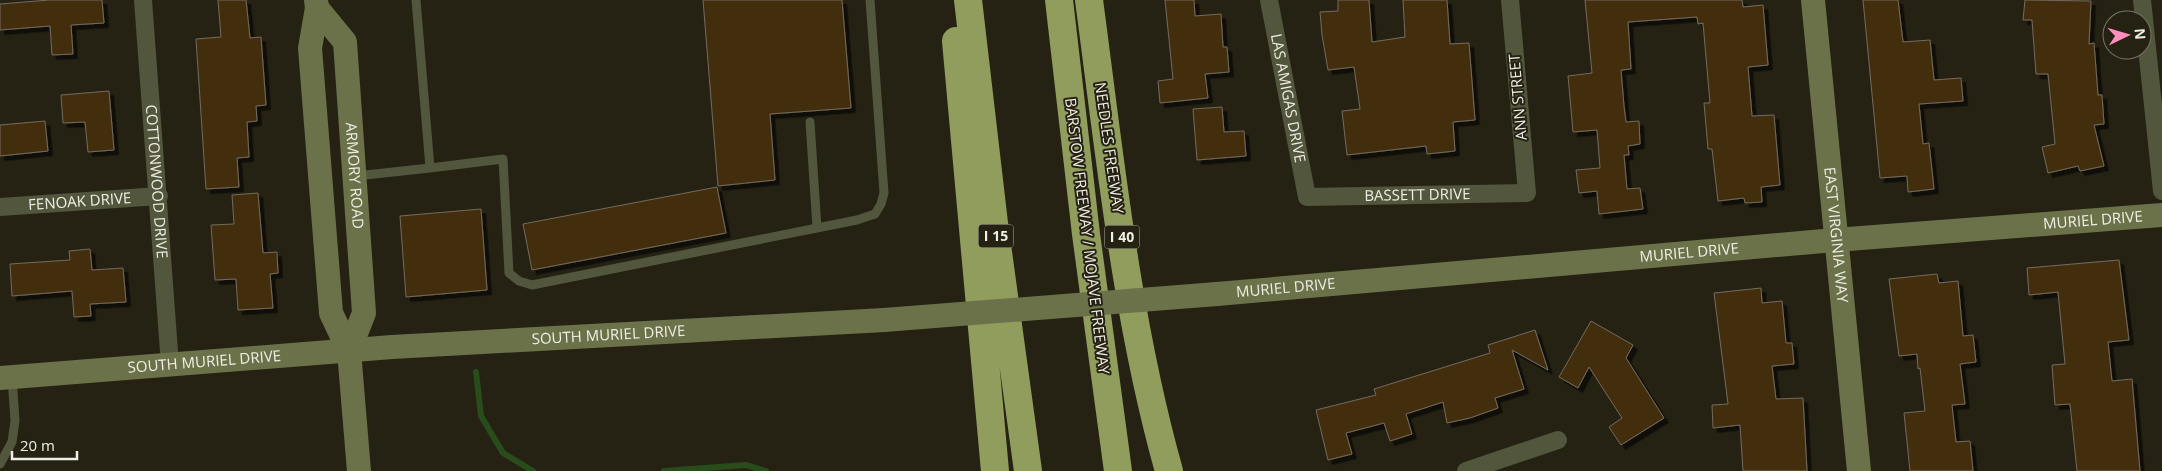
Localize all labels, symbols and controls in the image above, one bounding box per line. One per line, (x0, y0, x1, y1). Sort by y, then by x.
north arrow (2102, 10, 2152, 60)
text: N (2130, 27, 2150, 40)
street label: LAS AMIGAS DRIVE (1267, 32, 1311, 164)
street label: ANN STREET (1503, 52, 1531, 141)
street label: NEEDLES FREEWAY (1091, 81, 1129, 215)
street label: BARSTOW FREEWAY / MOJAVE FREEWAY (1061, 97, 1115, 376)
street label: COTTONWOOD DRIVE (142, 104, 173, 259)
street label: ARMORY ROAD (342, 122, 369, 230)
street label: EAST VIRGINIA WAY (1820, 166, 1854, 304)
street label: BASSETT DRIVE (1364, 183, 1471, 205)
street label: FENOAK DRIVE (28, 187, 132, 214)
street label: MURIEL DRIVE (2042, 206, 2143, 233)
road number: I 15 (978, 225, 1014, 248)
road number: I 40 (1104, 226, 1140, 248)
street label: MURIEL DRIVE (1639, 237, 1740, 266)
street label: MURIEL DRIVE (1235, 273, 1336, 301)
street label: SOUTH MURIEL DRIVE (531, 320, 686, 348)
street label: SOUTH MURIEL DRIVE (127, 345, 282, 377)
scale bar (12, 428, 78, 460)
text: 20 m (20, 435, 55, 455)

